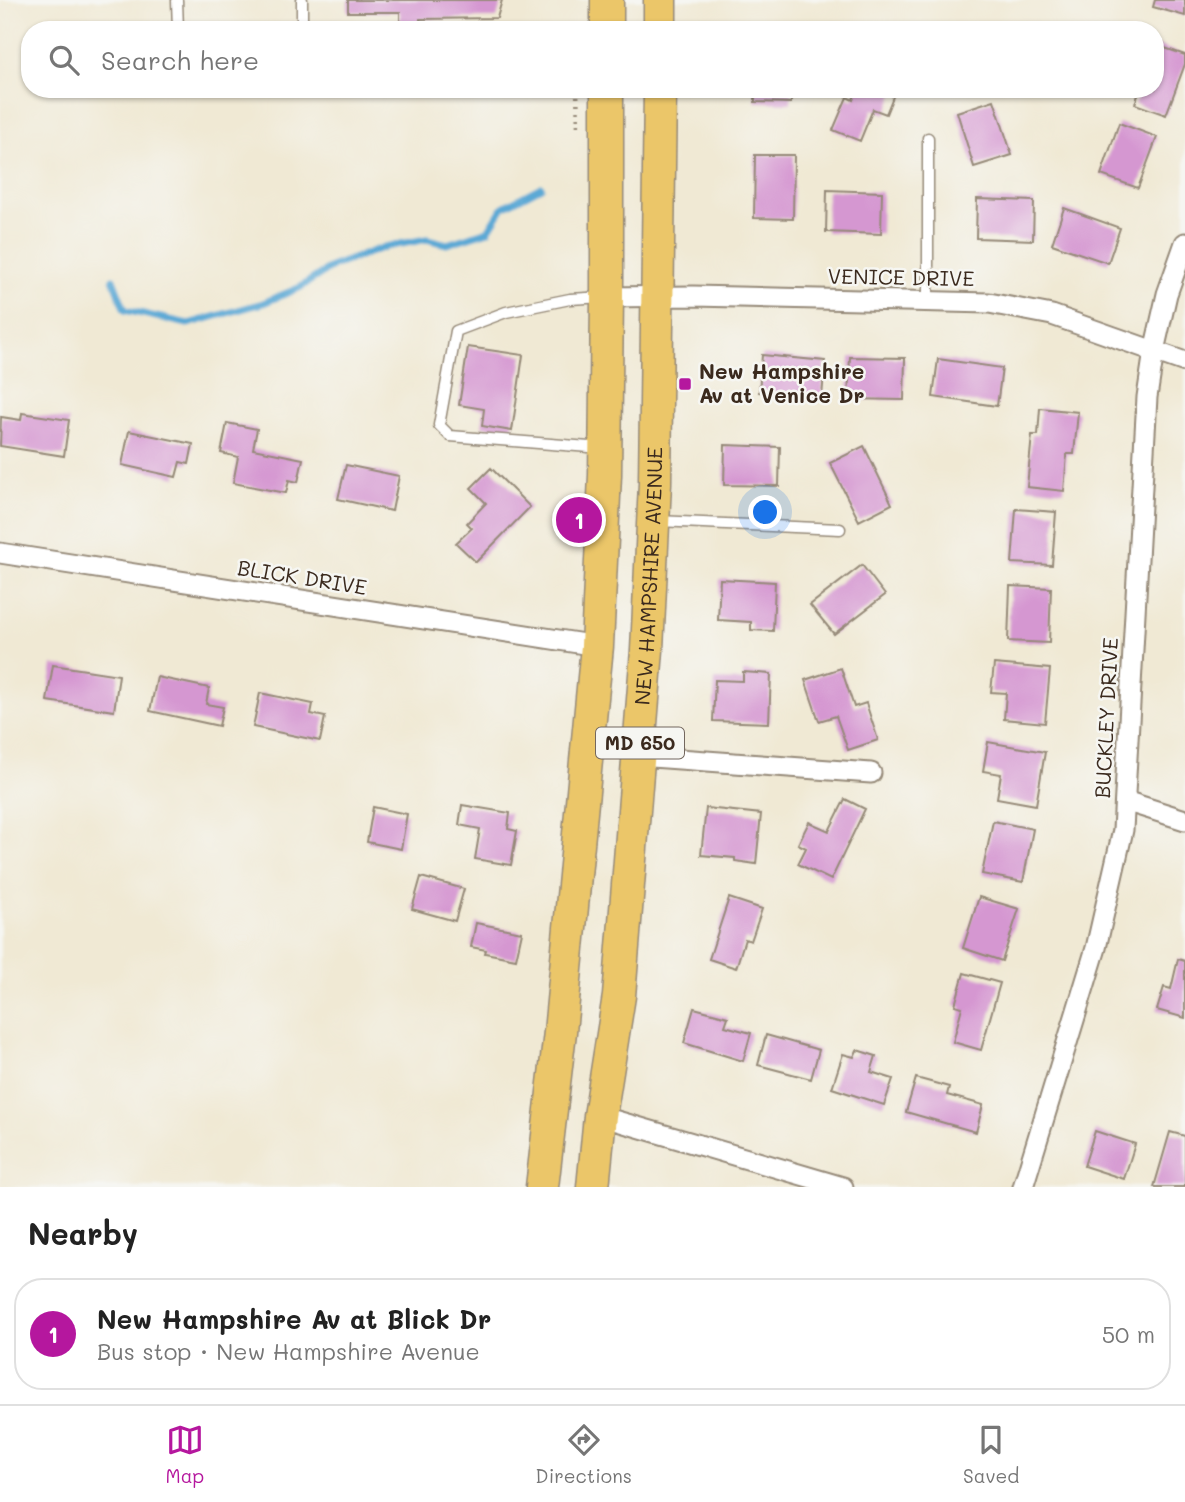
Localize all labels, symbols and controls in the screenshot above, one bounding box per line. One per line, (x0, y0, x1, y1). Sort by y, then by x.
search box (21, 21, 1164, 98)
icon: search (45, 41, 83, 79)
text: Search here (101, 43, 259, 77)
street label: VENICE DRIVE (827, 262, 975, 291)
place label: New Hampshire Av at Venice Dr (699, 357, 865, 408)
marker: New Hampshire Av at Venice Dr (677, 376, 693, 392)
street label: NEW HAMPSHIRE AVENUE (628, 447, 667, 706)
pin: 1 (556, 494, 602, 546)
your location (748, 495, 782, 529)
street label: BLICK DRIVE (236, 553, 369, 600)
street label: BUCKLEY DRIVE (1088, 637, 1123, 799)
road number: MD 650 (596, 728, 684, 758)
text: Nearby (28, 1213, 138, 1253)
text: New Hampshire Av at Blick Dr (97, 1302, 491, 1336)
text: 1 (48, 1319, 58, 1349)
text: 50 m (1102, 1319, 1155, 1349)
text: Bus stop · New Hampshire Avenue (97, 1336, 480, 1366)
tab: Map (166, 1421, 204, 1488)
tab: Directions (535, 1421, 632, 1488)
tab: Saved (963, 1421, 1019, 1488)

